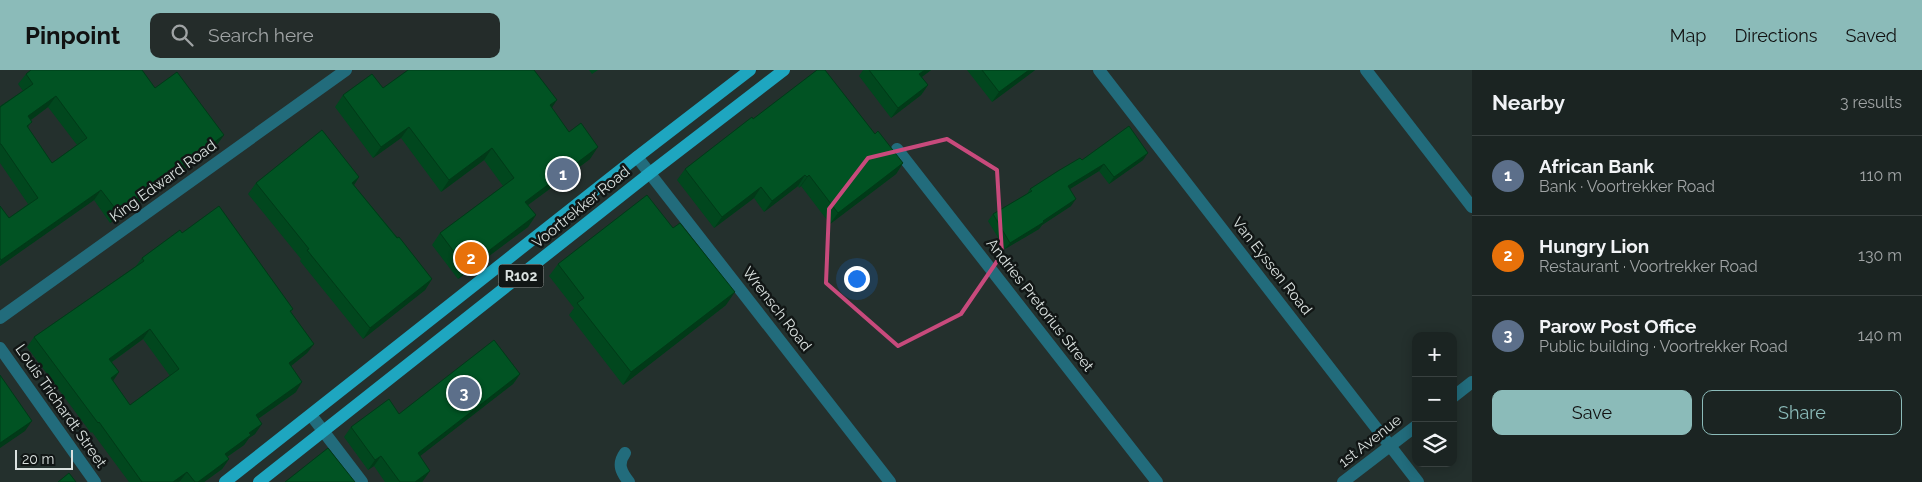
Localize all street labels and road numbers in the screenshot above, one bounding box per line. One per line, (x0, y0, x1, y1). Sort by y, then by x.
street label: King Edward Road (106, 136, 220, 226)
street label: Voortrekker Road (529, 162, 633, 252)
street label: Van Eyssen Road (1228, 214, 1316, 318)
street label: Andries Pretorius Street (983, 235, 1097, 375)
street label: Wrensch Road (739, 263, 815, 355)
road number: R102 (498, 265, 544, 288)
street label: Louis Trichardt Street (12, 341, 110, 471)
street label: 1st Avenue (1335, 411, 1405, 471)

